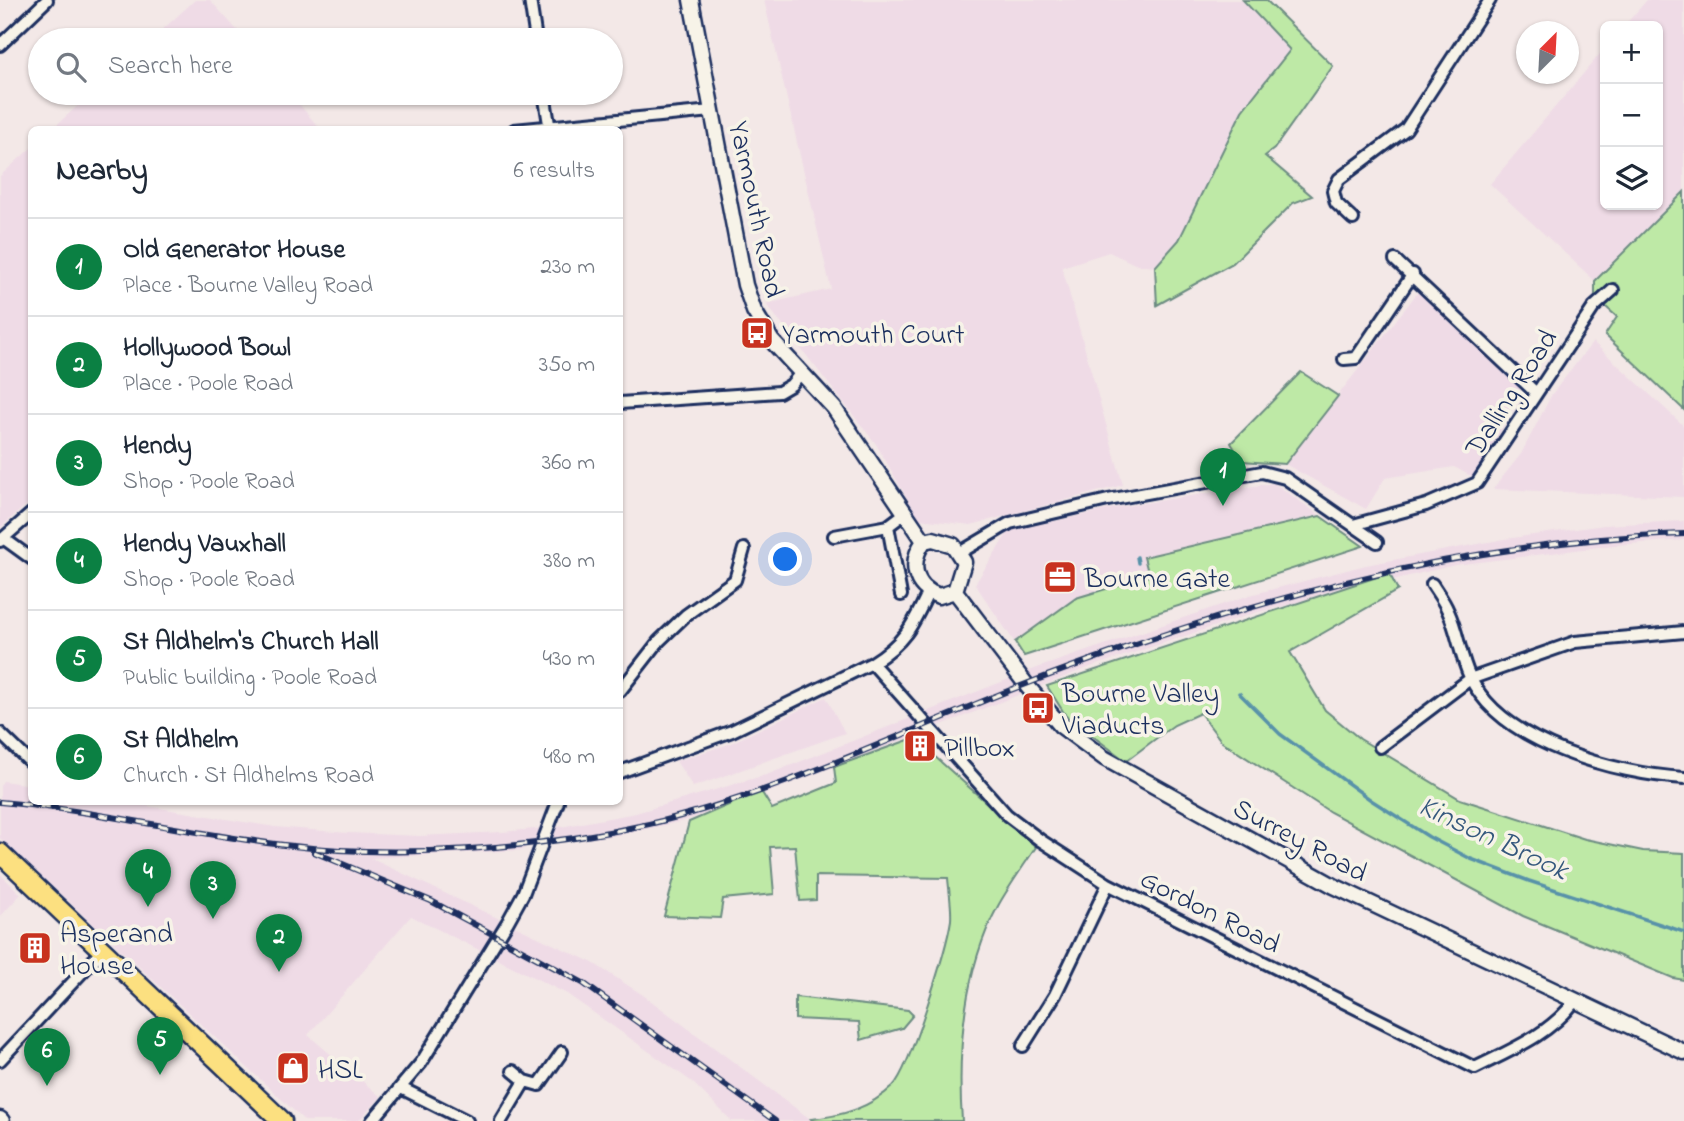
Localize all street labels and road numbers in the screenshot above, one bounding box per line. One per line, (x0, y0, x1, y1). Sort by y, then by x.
street label: Yarmouth Road (716, 118, 793, 302)
street label: Dalling Road (1456, 322, 1570, 466)
street label: Surrey Road (1225, 789, 1374, 895)
street label: Gordon Road (1132, 860, 1287, 966)

